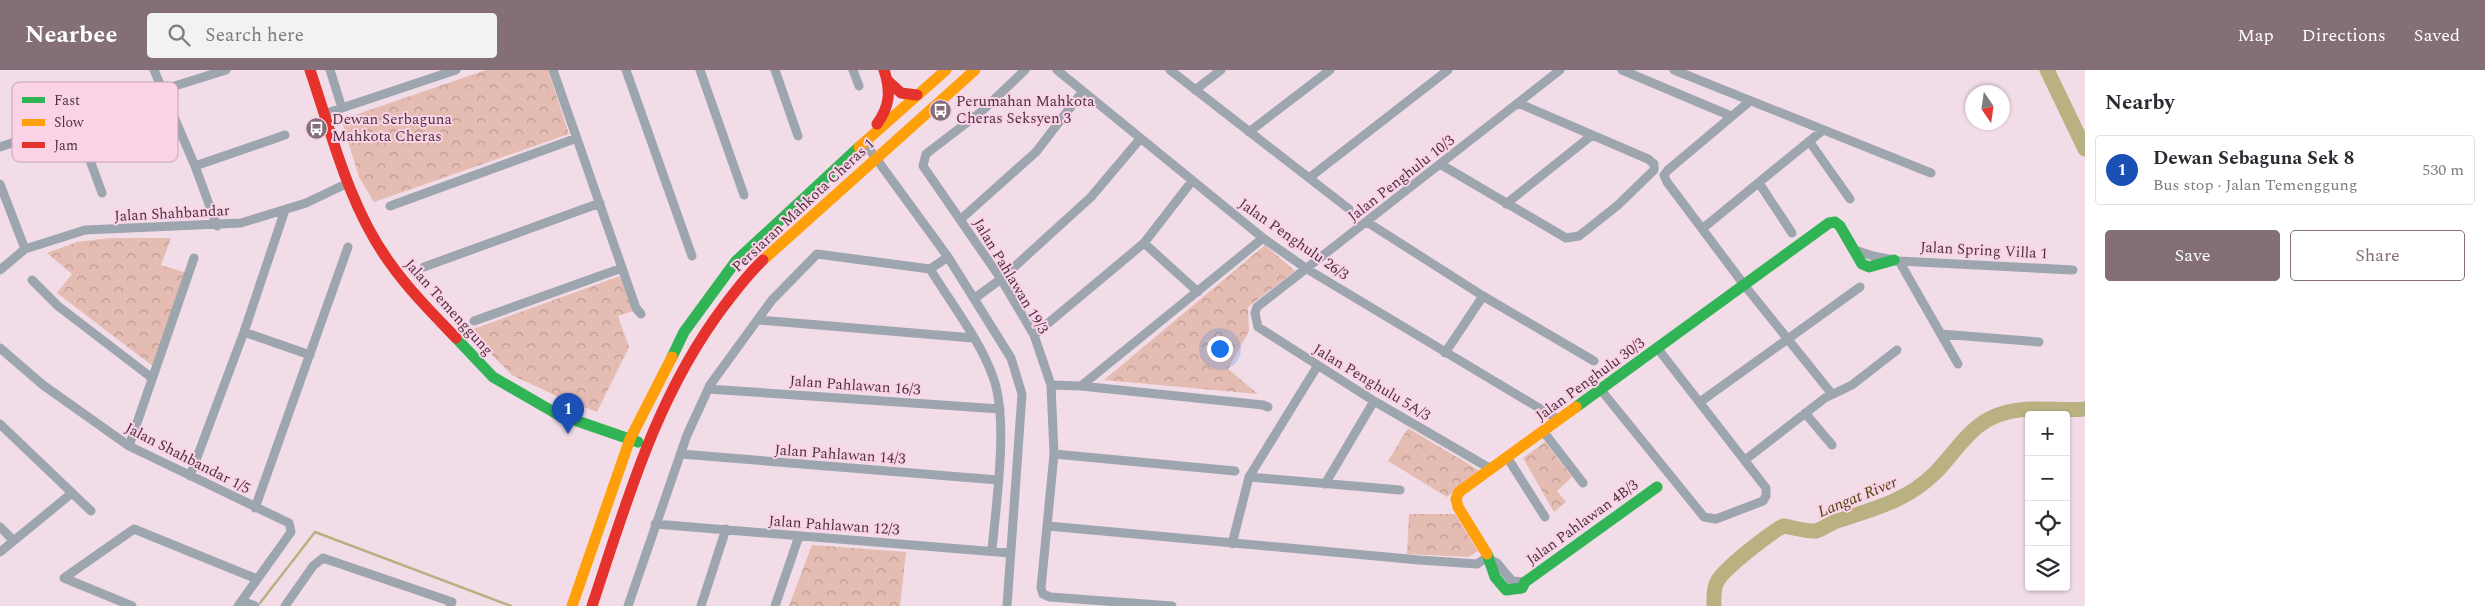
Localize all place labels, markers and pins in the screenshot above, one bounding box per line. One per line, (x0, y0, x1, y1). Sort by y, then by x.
place label: Perumahan Mahkota Cheras Seksyen 3 (956, 90, 1095, 130)
bus stop icon: Perumahan Mahkota Cheras Seksyen 3 (928, 98, 952, 122)
place label: Dewan Serbaguna Mahkota Cheras (332, 108, 452, 148)
bus stop icon: Dewan Serbaguna Mahkota Cheras (304, 116, 328, 140)
pin: 1 (552, 393, 584, 434)

